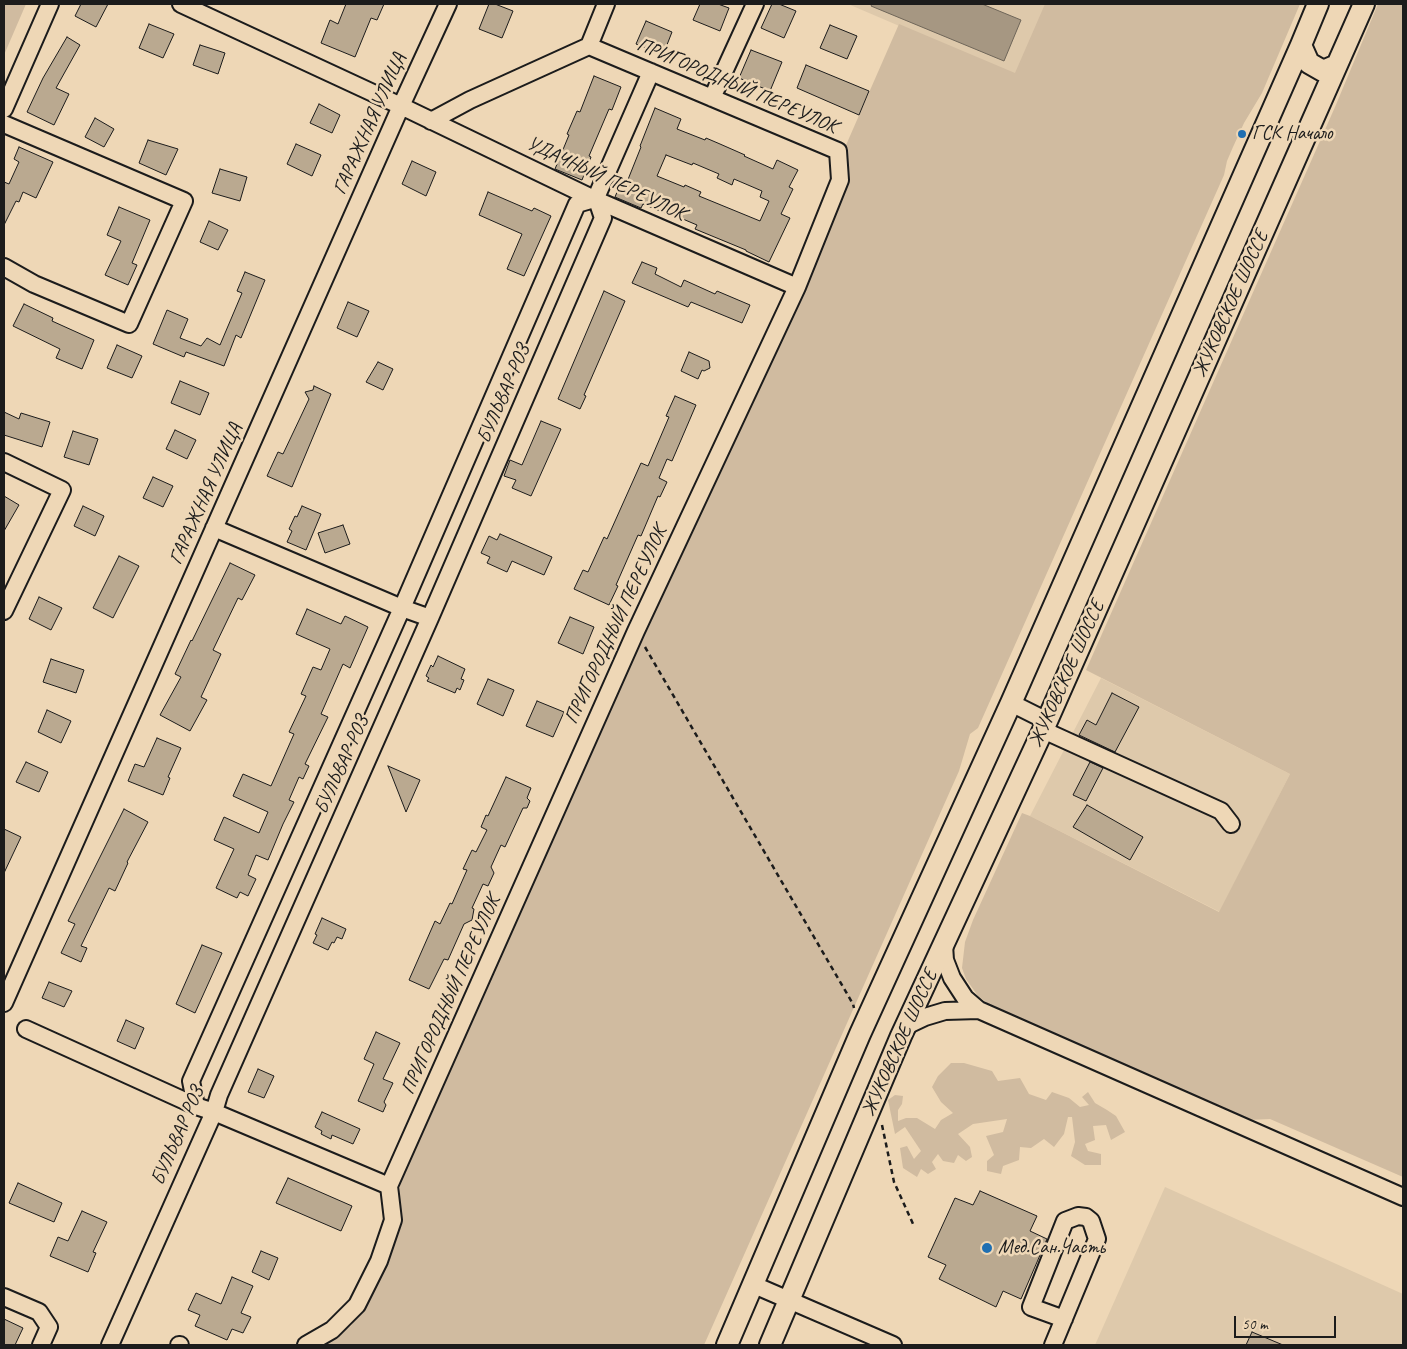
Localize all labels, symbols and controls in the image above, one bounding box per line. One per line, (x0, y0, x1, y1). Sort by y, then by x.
street label: ПРИГОРОДНЫЙ ПЕРЕУЛОК (633, 33, 841, 139)
street label: ГАРАЖНАЯ УЛИЦА (328, 50, 412, 198)
place label: ГСК Начало (1252, 122, 1333, 146)
marker: ГСК Начало (1236, 128, 1248, 140)
street label: УДАЧНЫЙ ПЕРЕУЛОК (523, 132, 689, 226)
street label: ЖУКОВСКОЕ ШОССЕ (1188, 227, 1274, 381)
street label: БУЛЬВАР РОЗ (472, 341, 536, 447)
street label: ГАРАЖНАЯ УЛИЦА (164, 420, 248, 568)
street label: ПРИГОРОДНЫЙ ПЕРЕУЛОК (560, 522, 672, 728)
street label: ЖУКОВСКОЕ ШОССЕ (1024, 597, 1110, 751)
street label: БУЛЬВАР РОЗ (310, 712, 374, 818)
street label: ПРИГОРОДНЫЙ ПЕРЕУЛОК (396, 892, 506, 1098)
street label: ЖУКОВСКОЕ ШОССЕ (857, 966, 943, 1120)
street label: БУЛЬВАР РОЗ (146, 1083, 210, 1189)
place label: Мед.Сан.Часть (998, 1236, 1105, 1260)
marker: Мед.Сан.Часть (980, 1241, 994, 1255)
scale bar (1237, 1306, 1340, 1338)
text: 50 m (1242, 1315, 1268, 1334)

